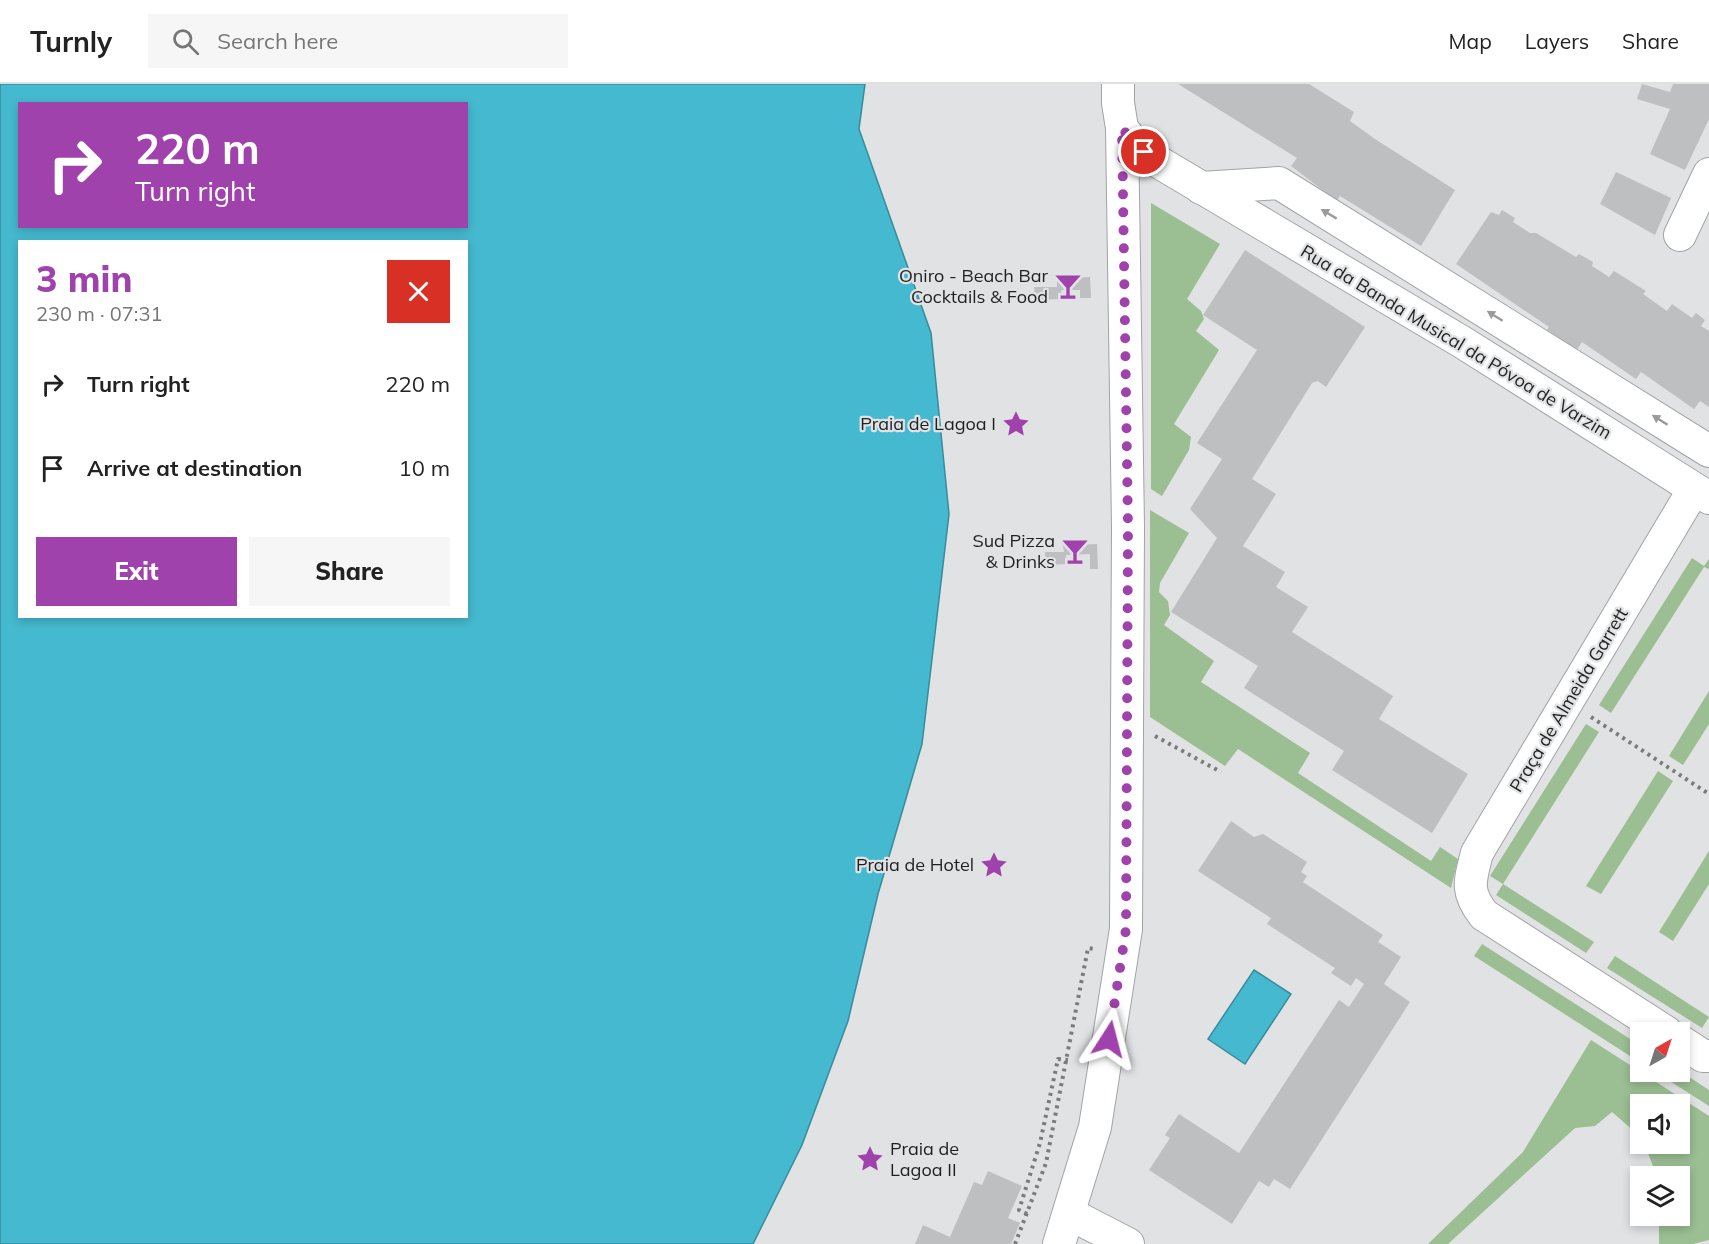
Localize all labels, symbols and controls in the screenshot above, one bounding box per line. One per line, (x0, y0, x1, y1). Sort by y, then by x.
search box (148, 14, 568, 68)
text: Turnly (30, 24, 112, 59)
icon: search (169, 25, 202, 58)
text: Search here (217, 27, 338, 55)
text: Map (1449, 28, 1492, 54)
text: Layers (1525, 28, 1589, 54)
text: Share (1622, 28, 1679, 54)
text: 220 m (135, 122, 260, 175)
icon: right (36, 126, 114, 204)
pin (1118, 126, 1169, 177)
icon: arrive (1127, 135, 1160, 168)
text: Turn right (135, 174, 255, 208)
one-way arrow (1321, 208, 1337, 219)
street label: Rua da Banda Musical da Póvoa de Varzim (1297, 239, 1616, 444)
text: 3 min (36, 256, 132, 301)
button: close (387, 260, 450, 323)
place label: Oniro - Beach Bar Cocktails & Food (899, 264, 1048, 308)
bar icon: Oniro - Beach Bar Cocktails & Food (1053, 271, 1083, 301)
text: 230 m · 07:31 (36, 301, 162, 326)
one-way arrow (1487, 311, 1503, 322)
icon: right (36, 368, 69, 401)
text: Turn right (87, 370, 190, 398)
text: 220 m (385, 370, 450, 398)
place icon: Praia de Lagoa I (1001, 409, 1031, 439)
place label: Praia de Lagoa I (860, 412, 996, 435)
one-way arrow (1651, 415, 1668, 426)
icon: arrive (36, 452, 69, 485)
text: Arrive at destination (87, 454, 302, 482)
text: 10 m (399, 454, 450, 482)
place label: Sud Pizza & Drinks (973, 529, 1055, 573)
bar icon: Sud Pizza & Drinks (1060, 536, 1090, 566)
button: Exit (36, 537, 237, 606)
button: Share (249, 537, 450, 606)
street label: Praça de Almeida Garrett (1504, 603, 1633, 796)
place icon: Praia de Hotel (979, 850, 1009, 880)
place label: Praia de Hotel (856, 853, 974, 876)
position arrow (1077, 1007, 1141, 1071)
north arrow (1630, 1022, 1690, 1082)
map controls (1630, 1022, 1690, 1226)
button: sound (1630, 1094, 1690, 1154)
place label: Praia de Lagoa II (890, 1137, 959, 1181)
place icon: Praia de Lagoa II (855, 1144, 885, 1174)
button: layers (1630, 1166, 1690, 1226)

